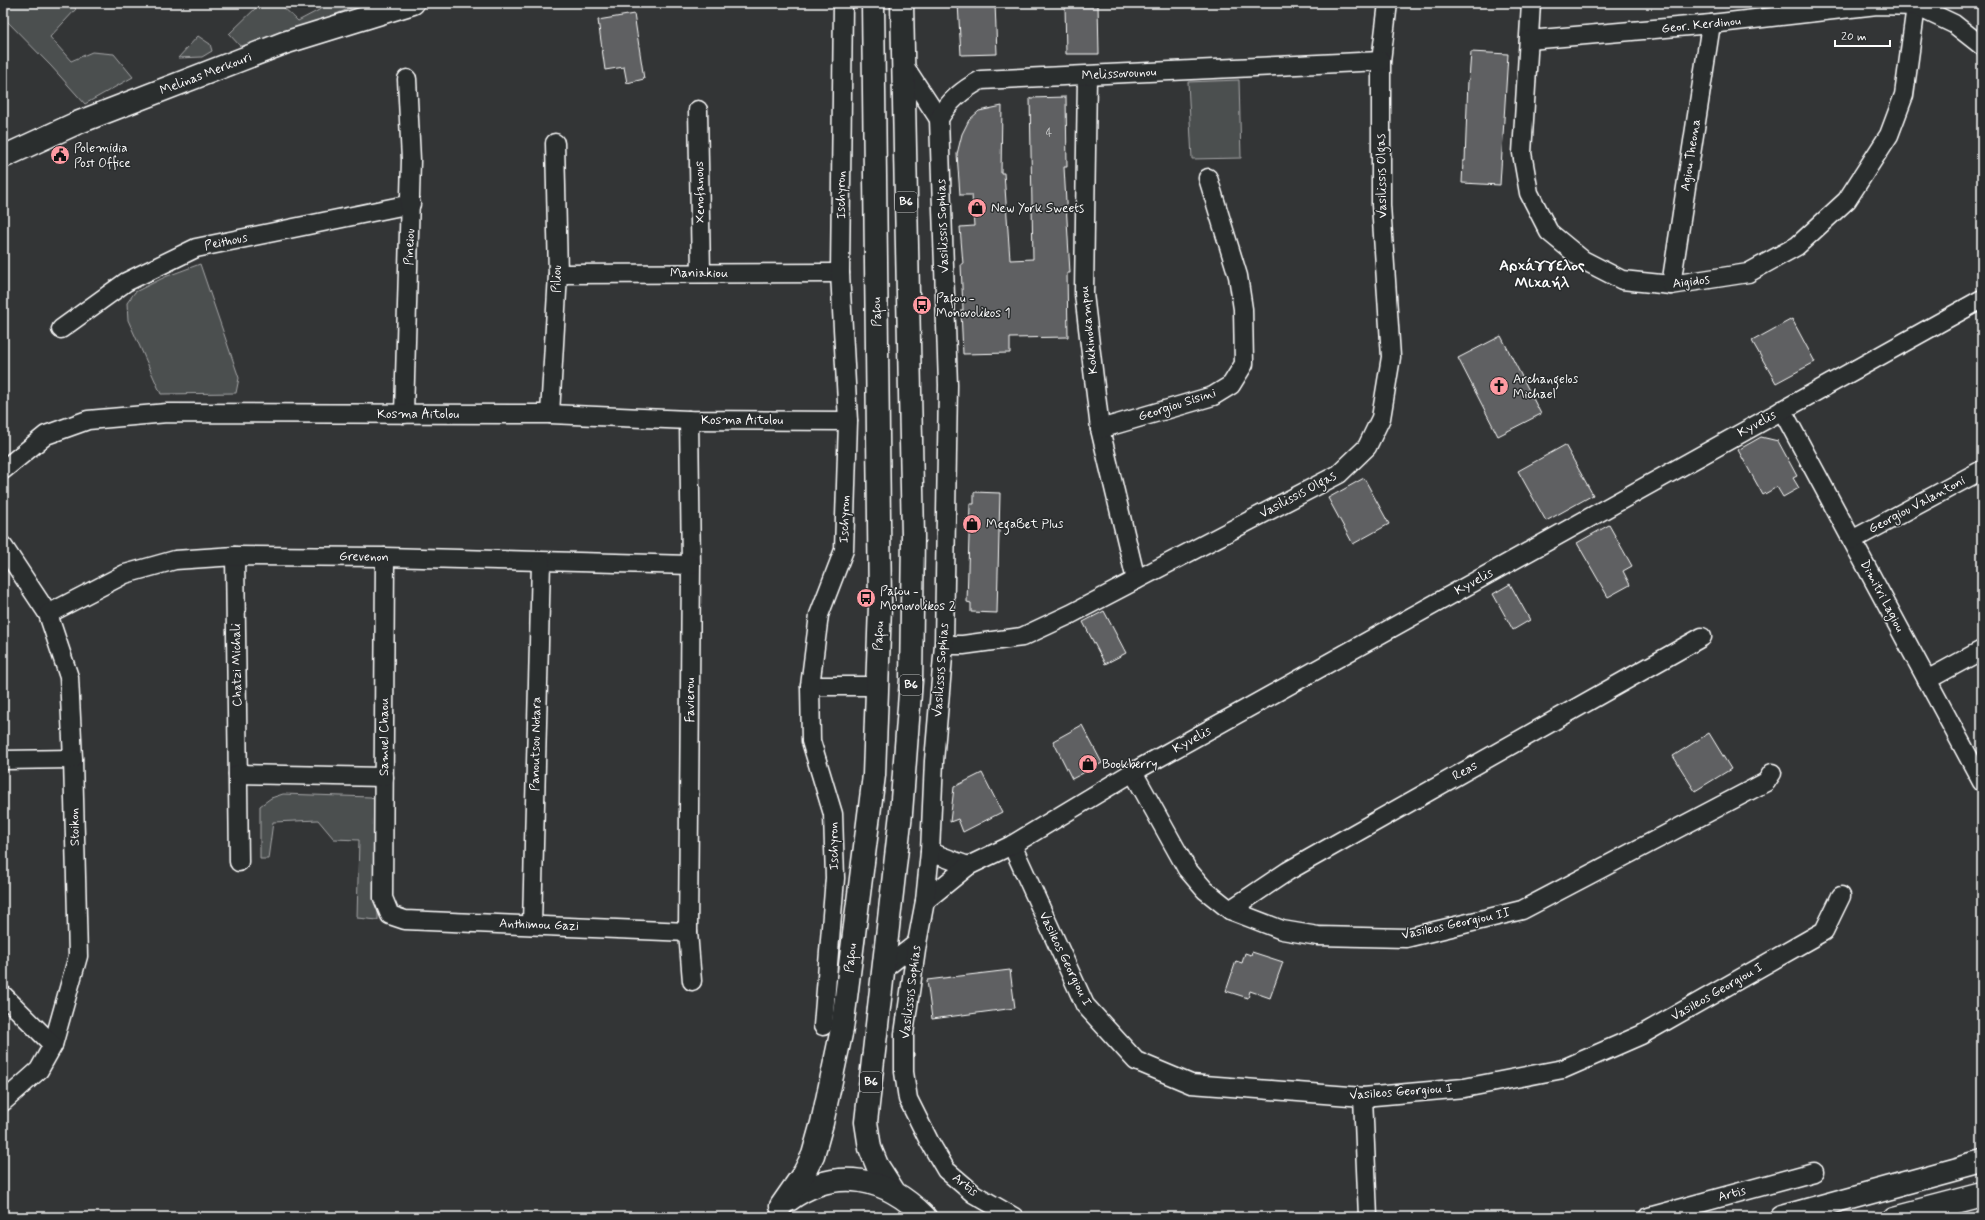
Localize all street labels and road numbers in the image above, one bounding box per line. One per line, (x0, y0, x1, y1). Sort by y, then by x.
street label: Geor. Kerdinou (1660, 12, 1742, 38)
street label: Melinas Merkouri (158, 49, 254, 99)
street label: Melissovounou (1081, 64, 1157, 84)
street label: Agiou Theona (1677, 117, 1705, 192)
street label: Vasilissis Olgas (1373, 133, 1393, 219)
street label: Xenofanous (691, 161, 709, 223)
street label: Ischyron (833, 171, 850, 219)
street label: Vasilissis Sophias (933, 178, 953, 273)
road number: B6 (895, 192, 917, 212)
street label: Pineiou (401, 228, 419, 266)
street label: Peithous (203, 229, 249, 255)
street label: Piliou (548, 264, 566, 293)
street label: Maniakiou (670, 265, 728, 282)
street label: Aigidos (1671, 271, 1711, 293)
street label: Kokkinokampou (1076, 285, 1102, 375)
street label: Pafou (868, 297, 888, 327)
street label: Georgiou Sisini (1136, 384, 1218, 427)
street label: Kosma Aitolou (377, 406, 459, 423)
street label: Kyvelis (1735, 406, 1779, 441)
street label: Kosma Aitolou (701, 412, 783, 429)
street label: Vasilissis Olgas (1257, 468, 1340, 524)
street label: Georgiou Valantoni (1866, 472, 1969, 539)
street label: Ischyron (836, 495, 854, 543)
street label: Grevenon (339, 548, 389, 566)
street label: Dimitri Lagiou (1855, 557, 1908, 636)
street label: Kyvelis (1452, 564, 1496, 599)
street label: Pafou (870, 621, 890, 651)
street label: Vasilissis Sophias (929, 622, 953, 718)
street label: Chatzi Michali (228, 623, 246, 707)
road number: B6 (900, 675, 922, 695)
street label: Favierou (682, 677, 699, 722)
street label: Panoutsou Notara (527, 697, 545, 791)
street label: Samuel Chaou (376, 698, 393, 776)
street label: Kyvelis (1170, 722, 1214, 757)
street label: Reas (1449, 757, 1481, 785)
street label: Stoikon (66, 808, 84, 846)
street label: Ischyron (825, 822, 843, 870)
street label: Vasileos Georgiou II (1400, 904, 1512, 944)
street label: Vasileos Georgiou I (1035, 909, 1095, 1009)
street label: Anthimou Gazi (499, 915, 579, 935)
street label: Pafou (841, 942, 863, 974)
street label: Vasilissis Sophias (897, 944, 925, 1040)
street label: Vasileos Georgiou I (1668, 959, 1766, 1025)
road number: B6 (860, 1072, 882, 1092)
street label: Vasileos Georgiou I (1349, 1080, 1453, 1104)
street label: Artis (949, 1170, 982, 1201)
street label: Artis (1716, 1182, 1748, 1206)

